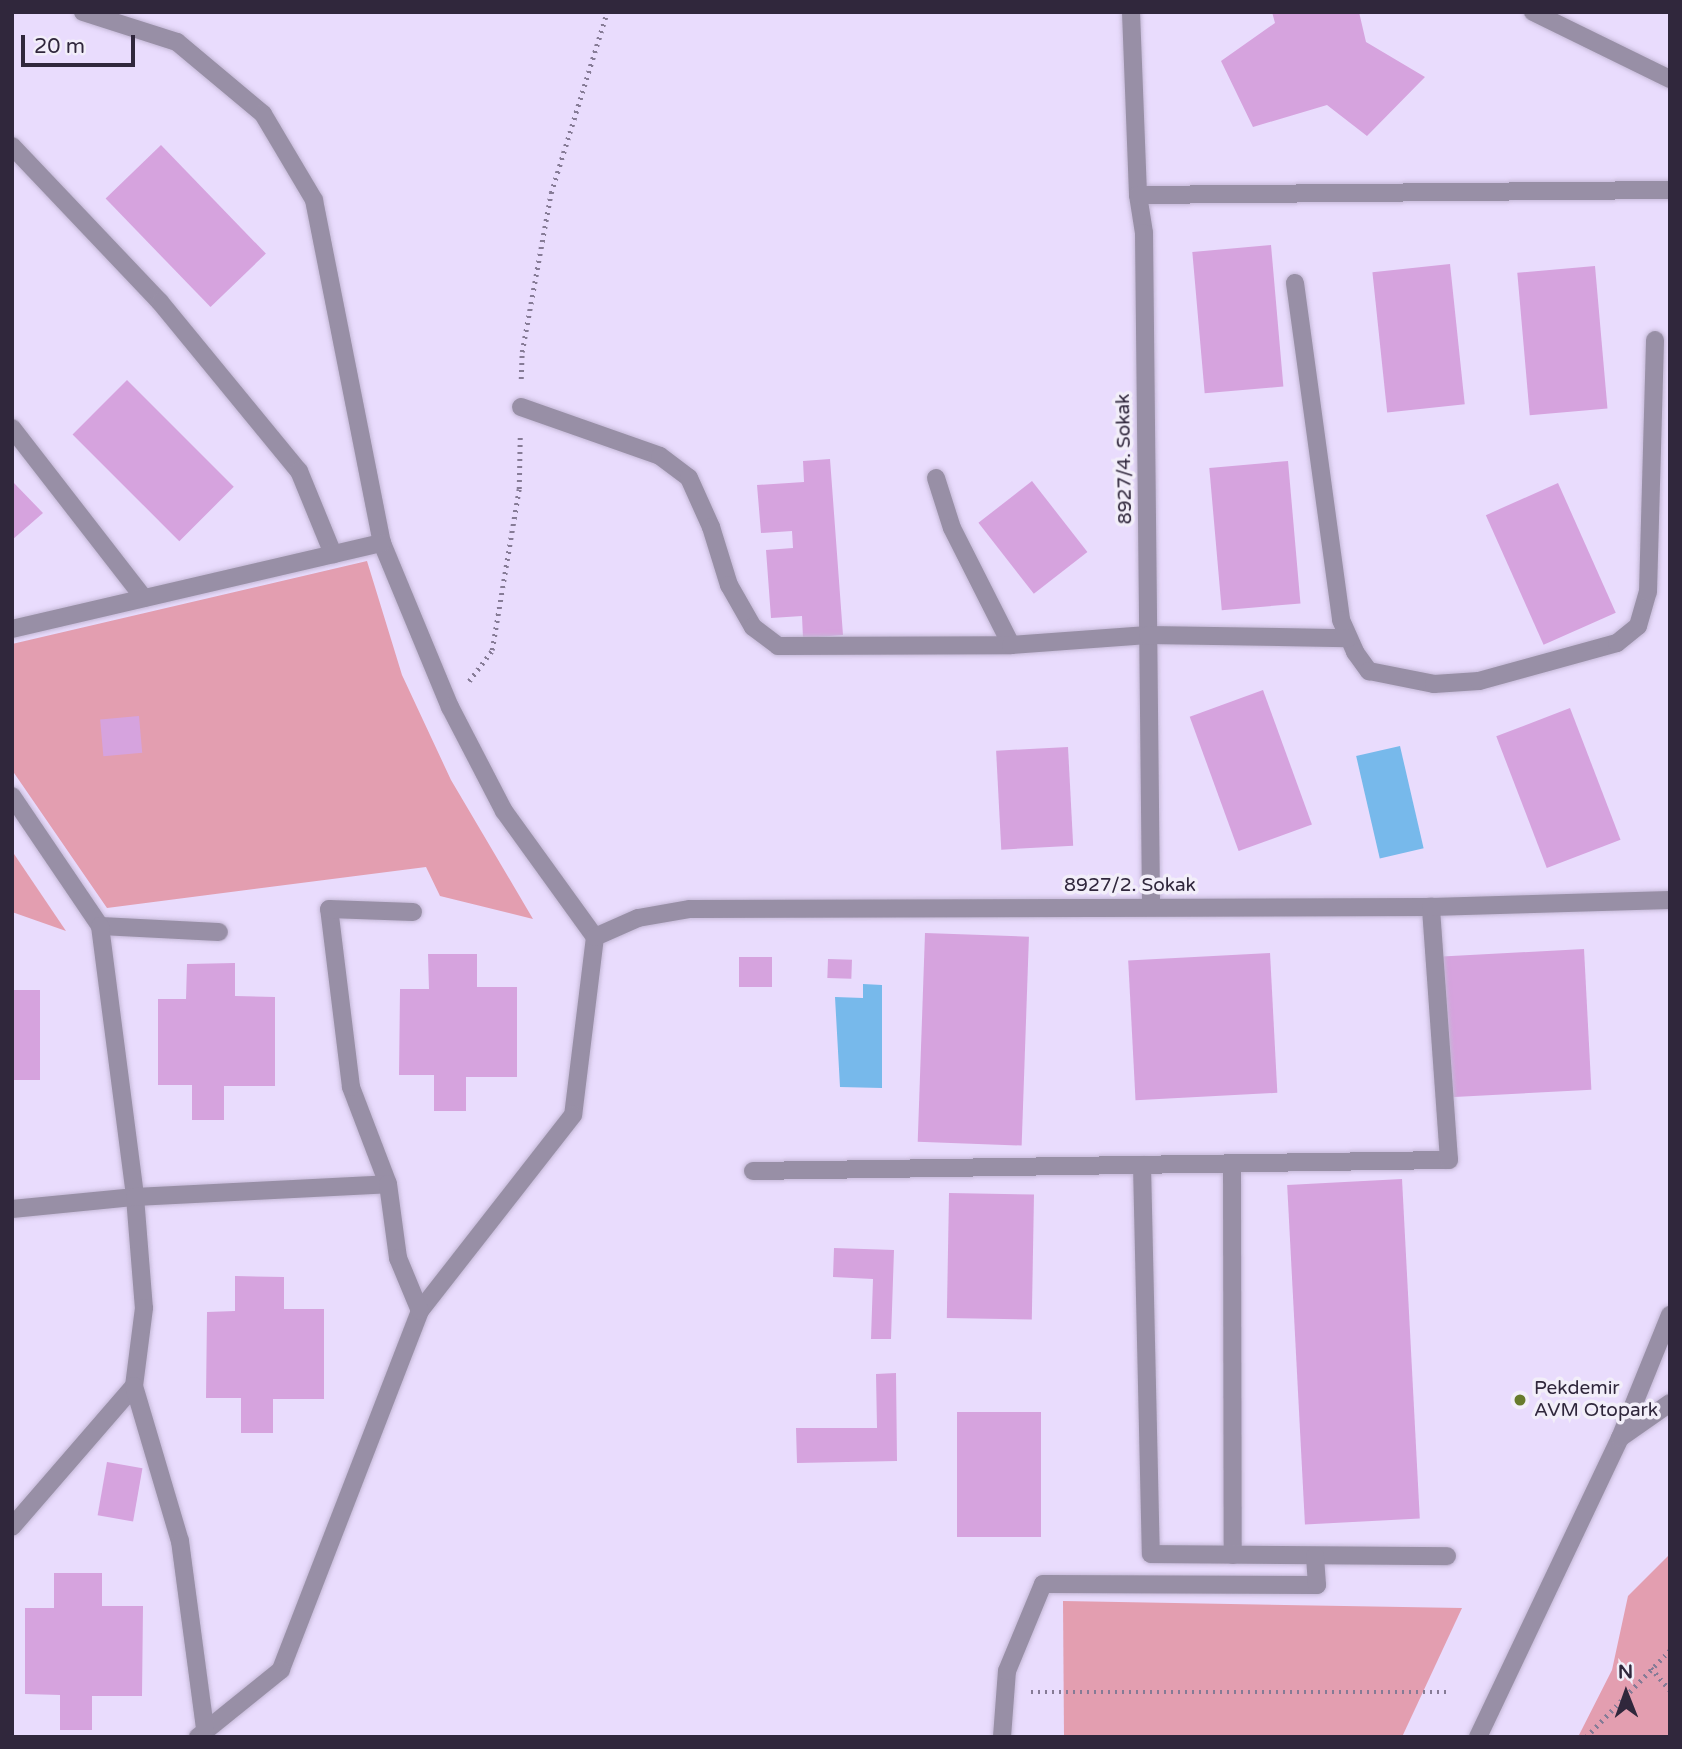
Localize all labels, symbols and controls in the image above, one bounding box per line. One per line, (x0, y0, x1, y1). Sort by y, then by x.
scale bar (24, 21, 138, 65)
text: 20 m (34, 34, 85, 59)
street label: 8927/4. Sokak (1112, 393, 1138, 525)
street label: 8927/2. Sokak (1064, 875, 1196, 897)
place label: Pekdemir AVM Otopark (1534, 1378, 1658, 1422)
marker: Pekdemir AVM Otopark (1512, 1392, 1528, 1408)
north arrow (1591, 1658, 1661, 1728)
text: N (1618, 1661, 1633, 1683)

